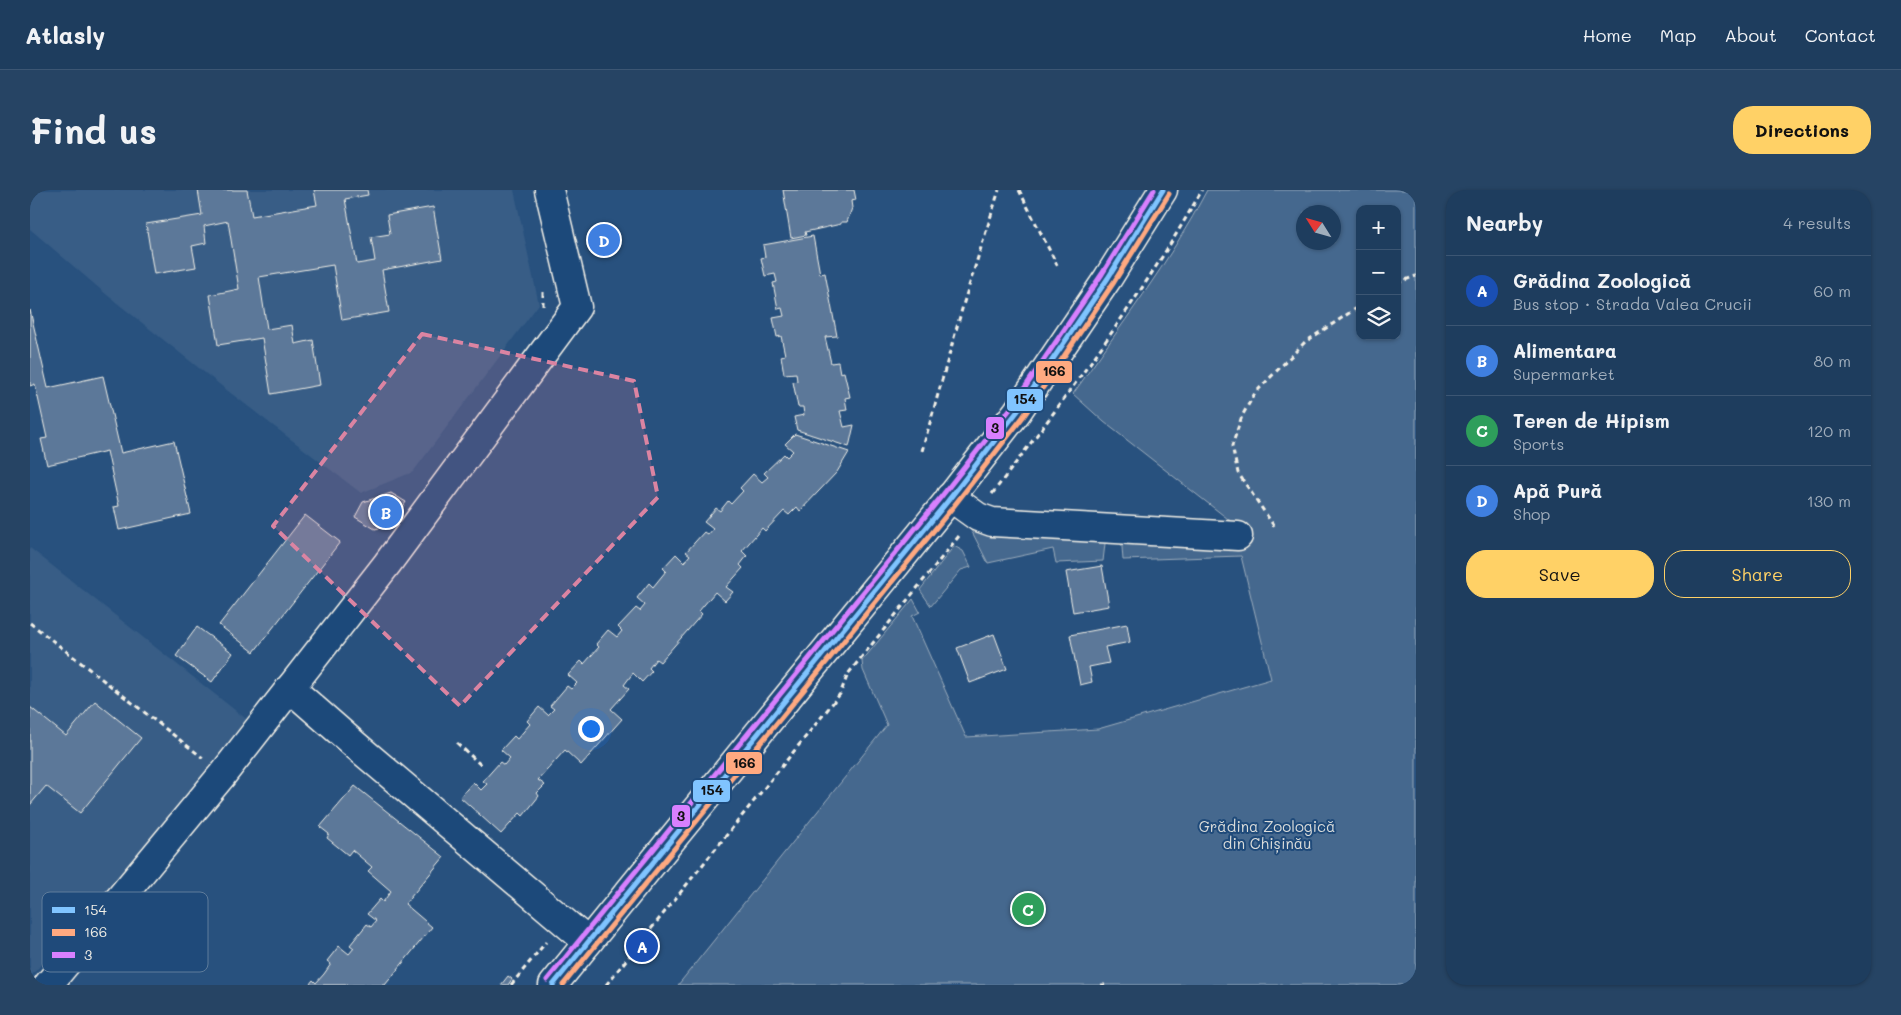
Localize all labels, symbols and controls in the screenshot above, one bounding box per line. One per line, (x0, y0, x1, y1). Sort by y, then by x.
text: Atlasly (25, 19, 105, 50)
text: Home (1583, 23, 1632, 47)
text: Map (1660, 23, 1696, 47)
text: About (1724, 23, 1777, 47)
text: Contact (1805, 23, 1876, 47)
button: Directions (1733, 106, 1871, 154)
text: Find us (30, 107, 157, 153)
north arrow (1296, 205, 1341, 250)
map controls (1356, 205, 1401, 340)
button: + (1356, 205, 1401, 250)
text: Nearby (1466, 209, 1543, 236)
text: 4 results (1783, 212, 1851, 233)
pin: D (588, 221, 620, 259)
button: − (1356, 250, 1401, 295)
text: Grădina Zoologică (1513, 268, 1691, 293)
text: A (1476, 280, 1488, 301)
text: 60 m (1814, 280, 1851, 301)
text: Bus stop · Strada Valea Crucii (1513, 293, 1752, 314)
button: layers (1356, 295, 1401, 340)
text: Alimentara (1513, 338, 1617, 363)
text: B (1477, 350, 1487, 371)
text: 80 m (1814, 350, 1851, 371)
line badge: 166 (1035, 360, 1073, 384)
text: 166 (1042, 361, 1066, 380)
text: Supermarket (1513, 363, 1615, 384)
line badge: 154 (1006, 388, 1044, 412)
text: 154 (1013, 389, 1037, 408)
text: Teren de Hipism (1513, 408, 1670, 433)
line badge: 3 (985, 416, 1005, 440)
text: 3 (991, 418, 999, 437)
text: C (1476, 420, 1488, 441)
text: 120 m (1807, 420, 1851, 441)
text: Sports (1513, 433, 1564, 454)
text: Apă Pură (1513, 478, 1602, 503)
text: D (1476, 490, 1488, 511)
text: 130 m (1807, 490, 1851, 511)
pin: B (370, 493, 402, 531)
text: Shop (1513, 503, 1550, 524)
button: Save (1466, 550, 1654, 598)
button: Share (1664, 550, 1851, 598)
your location (578, 716, 604, 742)
line badge: 166 (725, 751, 763, 775)
text: 166 (732, 753, 756, 772)
line badge: 154 (692, 779, 731, 803)
text: 154 (700, 780, 724, 799)
line badge: 3 (671, 804, 691, 828)
text: 3 (677, 806, 685, 825)
park label: Grădina Zoologică din Chișinău (1199, 816, 1335, 854)
pin: C (1012, 890, 1044, 928)
legend (42, 892, 208, 972)
text: 154 (84, 900, 107, 919)
text: 166 (84, 922, 107, 941)
pin: A (626, 927, 658, 965)
text: 3 (84, 945, 92, 964)

